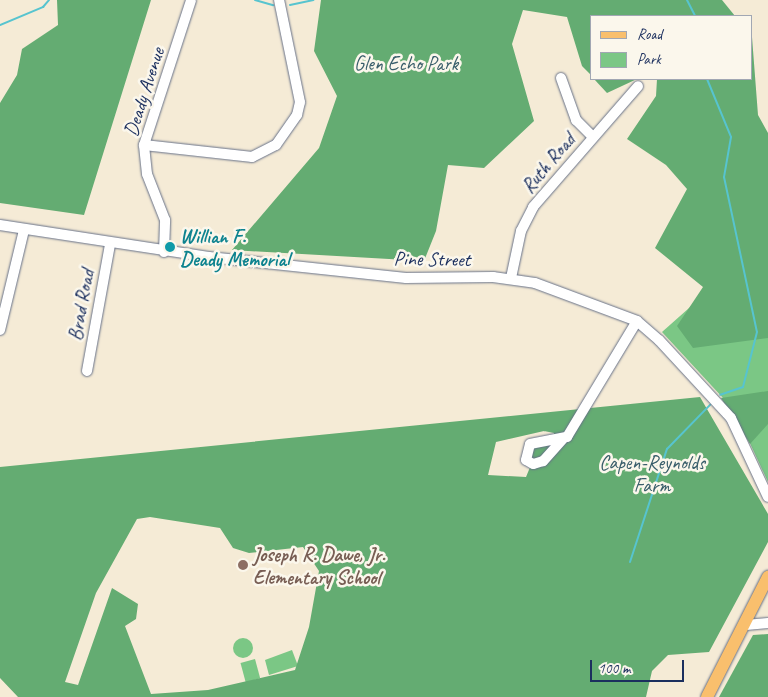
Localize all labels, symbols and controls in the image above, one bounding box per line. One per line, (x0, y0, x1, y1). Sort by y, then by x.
legend (590, 15, 753, 80)
text: Road (637, 25, 662, 44)
street label: Deady Avenue (118, 45, 170, 139)
text: Park (637, 50, 661, 69)
park label: Glen Echo Park (354, 51, 458, 75)
street label: Ruth Road (516, 128, 580, 198)
place label: Willian F. Deady Memorial (180, 224, 290, 271)
marker: Willian F. Deady Memorial (164, 241, 176, 253)
street label: Pine Street (393, 246, 471, 272)
street label: Brad Road (63, 267, 99, 343)
park label: Capen-Reynolds Farm (599, 451, 705, 498)
place label: Joseph R. Dawe, Jr. Elementary School (253, 542, 385, 589)
marker: Joseph R. Dawe, Jr. Elementary School (237, 559, 249, 571)
scale bar (593, 650, 687, 682)
text: 100 m (598, 659, 630, 678)

